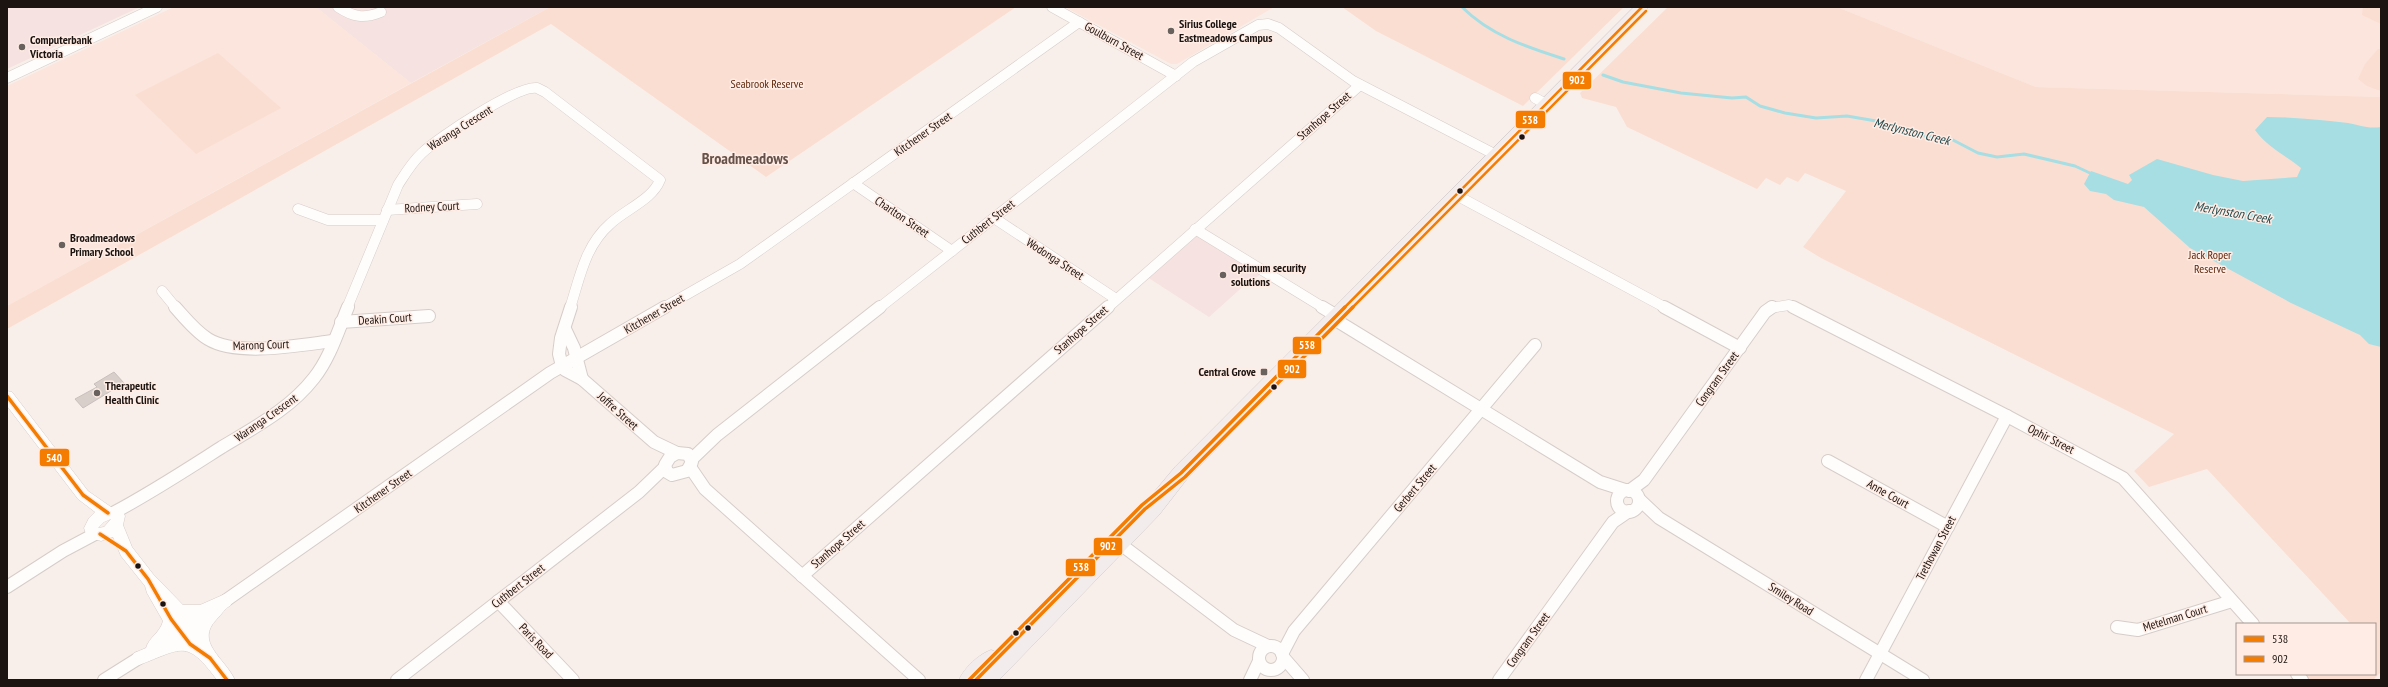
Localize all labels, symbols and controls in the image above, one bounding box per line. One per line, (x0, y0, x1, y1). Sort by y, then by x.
place label: Sirius College Eastmeadows Campus (1179, 16, 1272, 45)
street label: Goulburn Street (1082, 18, 1147, 63)
marker: Sirius College Eastmeadows Campus (1166, 26, 1176, 36)
place label: Computerbank Victoria (29, 32, 92, 61)
marker: Computerbank Victoria (17, 42, 27, 52)
line badge: 902 (1562, 71, 1592, 90)
text: 902 (1569, 73, 1585, 87)
park label: Seabrook Reserve (731, 76, 803, 91)
street label: Stanhope Street (1294, 88, 1354, 143)
street label: Waranga Crescent (425, 101, 495, 153)
street label: Kitchener Street (891, 108, 955, 159)
line badge: 538 (1515, 110, 1546, 129)
text: 538 (1522, 113, 1538, 127)
water label: Merlynston Creek (1872, 114, 1954, 150)
unlabelled marker (1517, 132, 1527, 142)
district label: Broadmeadows (702, 148, 789, 168)
unlabelled marker (1455, 186, 1465, 196)
street label: Charlton Street (872, 193, 933, 241)
street label: Cuthbert Street (958, 196, 1018, 247)
water label: Merlynston Creek (2193, 197, 2275, 228)
street label: Rodney Court (404, 198, 460, 215)
place label: Broadmeadows Primary School (70, 230, 135, 259)
street label: Wodonga Street (1024, 234, 1088, 283)
marker: Broadmeadows Primary School (57, 240, 67, 250)
park label: Jack Roper Reserve (2188, 247, 2232, 276)
place label: Optimum security solutions (1231, 260, 1306, 289)
marker: Optimum security solutions (1218, 270, 1228, 280)
street label: Kitchener Street (621, 290, 687, 337)
street label: Stanhope Street (1051, 302, 1111, 357)
street label: Deakin Court (358, 309, 413, 328)
street label: Marong Court (233, 336, 290, 353)
line badge: 538 (1292, 336, 1322, 355)
text: 538 (1299, 338, 1315, 352)
street label: Congram Street (1692, 348, 1742, 409)
line badge: 902 (1277, 359, 1307, 379)
text: 902 (1284, 362, 1300, 376)
place label: Central Grove (1199, 364, 1256, 379)
marker: Central Grove (1259, 367, 1269, 377)
place label: Therapeutic Health Clinic (105, 378, 160, 407)
unlabelled marker (1269, 382, 1279, 392)
marker: Therapeutic Health Clinic (92, 388, 102, 398)
street label: Joffre Street (594, 388, 642, 433)
street label: Waranga Crescent (231, 390, 301, 445)
street label: Ophir Street (2025, 420, 2078, 457)
line badge: 540 (39, 448, 70, 467)
text: 540 (46, 451, 62, 465)
street label: Gerbert Street (1390, 460, 1440, 515)
street label: Kitchener Street (351, 465, 415, 516)
street label: Anne Court (1864, 476, 1913, 512)
street label: Trethowan Street (1912, 512, 1959, 583)
street label: Stanhope Street (808, 516, 868, 571)
line badge: 902 (1093, 537, 1123, 556)
text: 902 (1100, 539, 1116, 553)
line badge: 538 (1065, 558, 1096, 577)
street label: Cuthbert Street (488, 560, 548, 611)
text: 538 (1073, 560, 1089, 574)
unlabelled marker (133, 561, 143, 571)
street label: Smiley Road (1766, 579, 1817, 618)
unlabelled marker (158, 599, 168, 609)
street label: Metelman Court (2141, 600, 2209, 634)
street label: Congram Street (1503, 609, 1553, 670)
street label: Paris Road (516, 620, 557, 661)
unlabelled marker (1023, 623, 1033, 633)
legend (2236, 623, 2376, 675)
unlabelled marker (1011, 628, 1021, 638)
text: 538 (2272, 631, 2288, 646)
text: 902 (2272, 651, 2288, 666)

